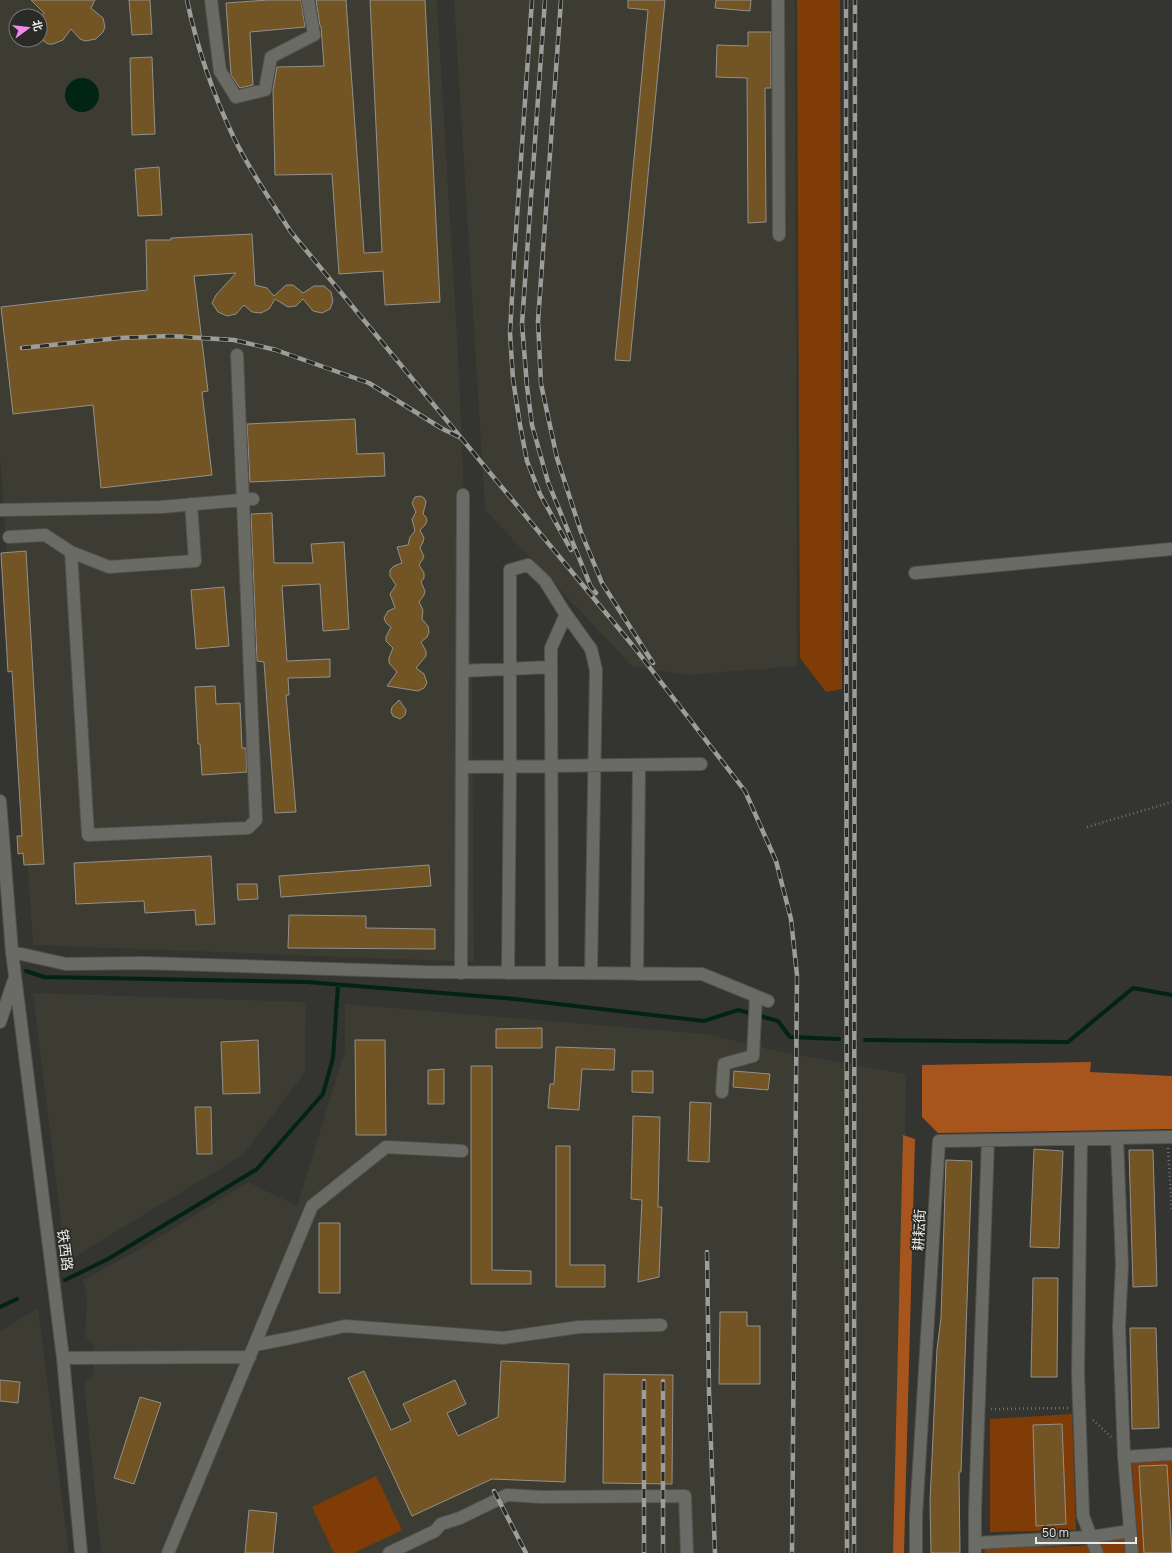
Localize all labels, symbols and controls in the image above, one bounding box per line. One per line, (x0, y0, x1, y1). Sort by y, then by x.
north arrow (8, 8, 48, 48)
text: 北 (29, 18, 47, 33)
street label: 耕耘街 (908, 1209, 929, 1251)
street label: 铁西路 (54, 1228, 77, 1272)
scale bar (1036, 1519, 1136, 1545)
text: 50 m (1042, 1524, 1069, 1541)

